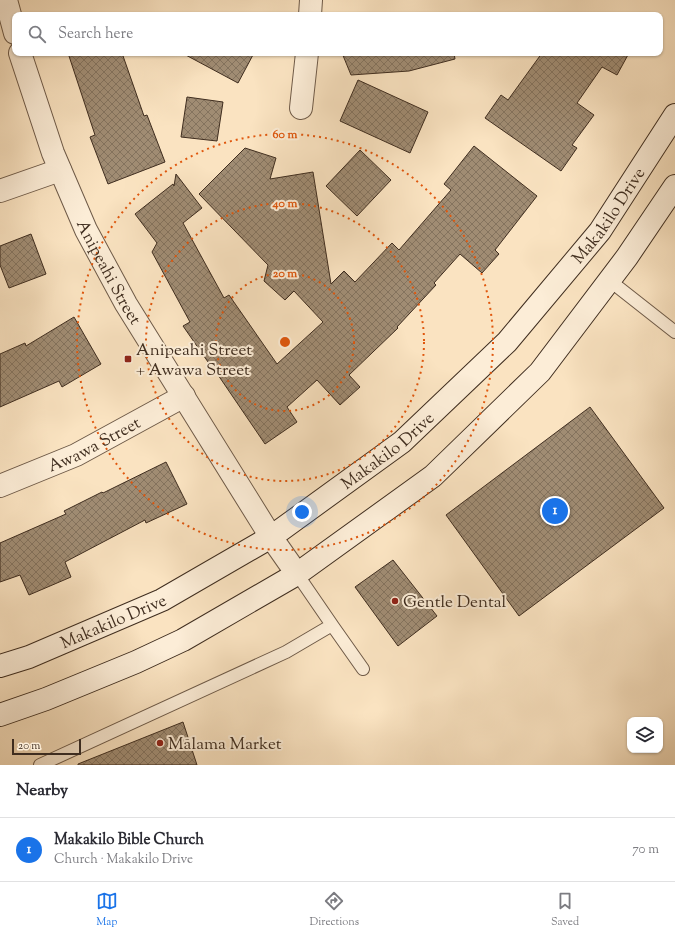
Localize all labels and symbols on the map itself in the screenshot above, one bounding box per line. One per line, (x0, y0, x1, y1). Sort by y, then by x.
text: 60 m (273, 126, 297, 144)
street label: Makakilo Drive (567, 163, 652, 270)
text: 40 m (272, 195, 297, 213)
street label: Anipeahi Street (69, 217, 146, 330)
text: 20 m (273, 265, 297, 283)
centre of rings (278, 335, 292, 349)
place label: Anipeahi Street + Awawa Street (136, 339, 252, 383)
marker: Anipeahi Street + Awawa Street (123, 354, 133, 364)
street label: Makakilo Drive (337, 407, 441, 496)
street label: Awawa Street (45, 412, 146, 479)
pin: 1 (542, 496, 568, 526)
your location (292, 502, 312, 522)
street label: Makakilo Drive (57, 589, 171, 656)
place label: Gentle Dental (403, 591, 507, 615)
marker: Gentle Dental (390, 596, 400, 606)
place label: Mālama Market (168, 733, 282, 757)
scale bar (12, 737, 81, 756)
marker: Mālama Market (155, 738, 165, 748)

